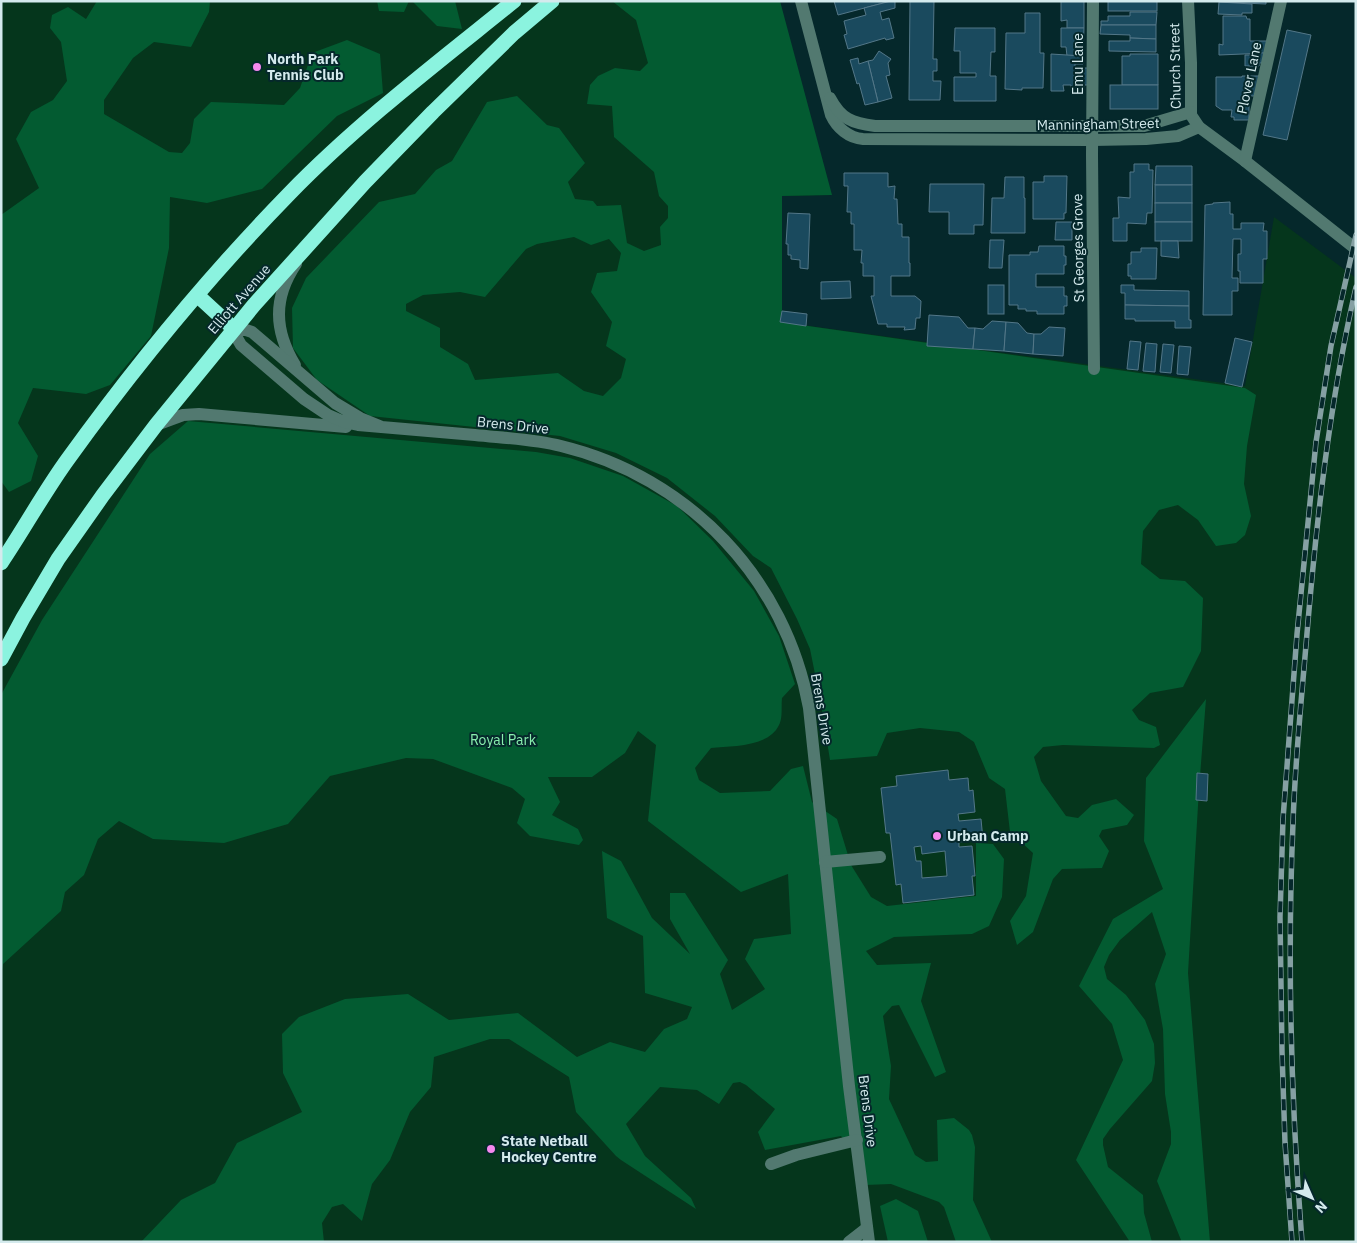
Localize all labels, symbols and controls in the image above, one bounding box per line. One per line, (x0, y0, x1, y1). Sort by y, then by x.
street label: Church Street (1165, 23, 1185, 109)
street label: Emu Lane (1069, 33, 1087, 95)
street label: Plover Lane (1233, 40, 1265, 116)
place label: North Park Tennis Club (267, 50, 343, 84)
marker: North Park Tennis Club (251, 61, 263, 73)
street label: Manningham Street (1036, 114, 1160, 134)
street label: St Georges Grove (1068, 193, 1088, 302)
street label: Elliott Avenue (204, 260, 274, 338)
street label: Brens Drive (476, 412, 550, 438)
street label: Brens Drive (807, 672, 837, 747)
park label: Royal Park (470, 731, 537, 749)
place label: Urban Camp (947, 827, 1029, 845)
marker: Urban Camp (931, 830, 943, 842)
street label: Brens Drive (855, 1074, 881, 1148)
place label: State Netball Hockey Centre (501, 1132, 597, 1166)
marker: State Netball Hockey Centre (485, 1143, 497, 1155)
north arrow (1287, 1173, 1337, 1223)
text: N (1311, 1197, 1331, 1217)

